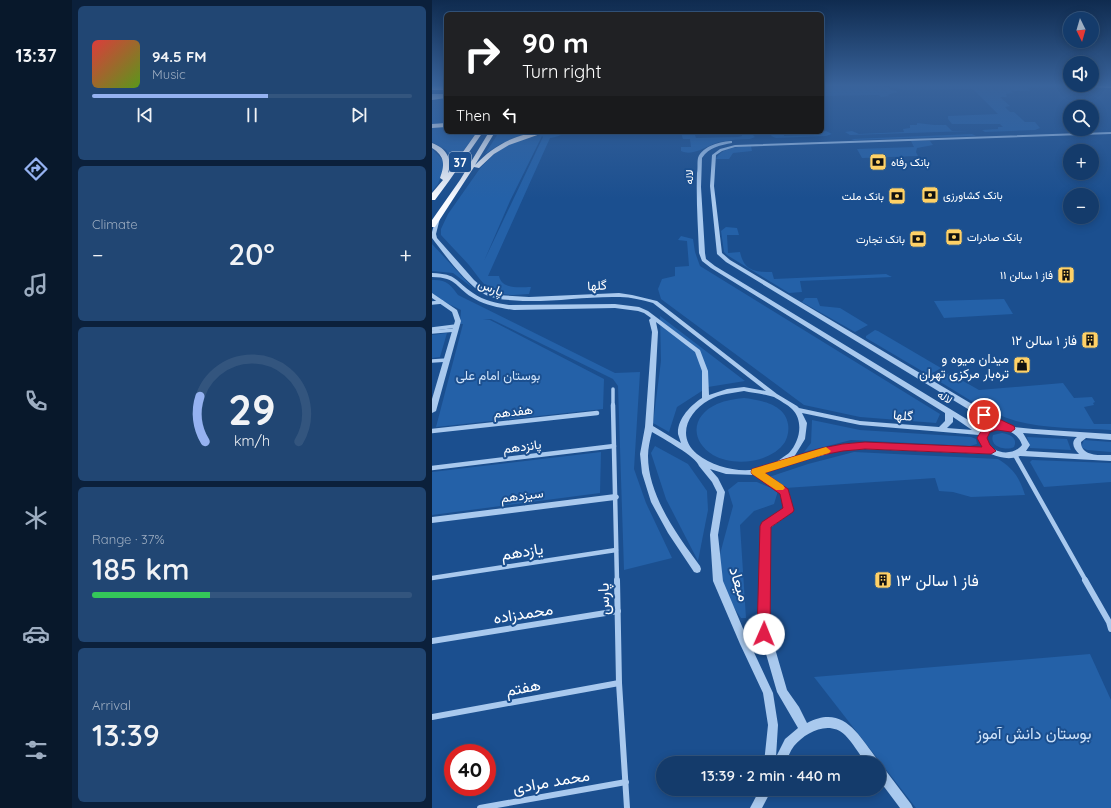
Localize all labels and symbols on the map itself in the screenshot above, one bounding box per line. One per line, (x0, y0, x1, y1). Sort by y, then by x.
north arrow (1063, 12, 1099, 48)
road number: 37 (449, 152, 471, 172)
bank icon: بانک رفاه (868, 152, 888, 172)
place label: بانک رفاه (891, 155, 930, 169)
street label: لاله (682, 169, 696, 185)
bank icon: بانک کشاورزی (920, 185, 940, 205)
bank icon: بانک ملت (887, 186, 907, 206)
place label: بانک کشاورزی (943, 188, 1003, 202)
place label: بانک ملت (842, 189, 884, 203)
bank icon: بانک صادرات (944, 227, 964, 247)
bank icon: بانک تجارت (908, 229, 928, 249)
place label: بانک صادرات (967, 230, 1022, 244)
place label: بانک تجارت (856, 232, 905, 246)
building icon: فاز ۱ سالن ۱۱ (1056, 265, 1076, 285)
place label: فاز ۱ سالن ۱۱ (1000, 268, 1053, 282)
street label: پارس (475, 275, 506, 301)
street label: گلها (587, 276, 608, 295)
building icon: فاز ۱ سالن ۱۲ (1080, 330, 1100, 350)
place label: فاز ۱ سالن ۱۲ (1011, 332, 1077, 349)
place label: میدان میوه و تره‌بار مرکزی تهران (919, 350, 1009, 382)
shop icon: میدان میوه و تره‌بار مرکزی تهران (1012, 355, 1032, 375)
park label: بوستان امام علی (456, 367, 540, 384)
street label: لاله (935, 387, 955, 407)
pin (967, 398, 1001, 432)
street label: هفدهم (492, 401, 534, 422)
street label: گلها (892, 406, 914, 425)
street label: پانزدهم (502, 436, 542, 458)
street label: سیزدهم (500, 484, 544, 507)
street label: یازدهم (500, 538, 545, 565)
street label: میعاد (725, 564, 755, 604)
building icon: فاز ۱ سالن ۱۳ (873, 570, 893, 590)
place label: فاز ۱ سالن ۱۳ (896, 570, 979, 591)
street label: پارس (593, 583, 615, 615)
street label: محمدزاده (492, 598, 555, 629)
position arrow (743, 613, 785, 655)
street label: هفتم (504, 674, 542, 701)
park label: بوستان دانش آموز (976, 723, 1091, 744)
speed limit sign: 40 (444, 744, 496, 796)
street label: محمد مرادی (511, 764, 591, 799)

